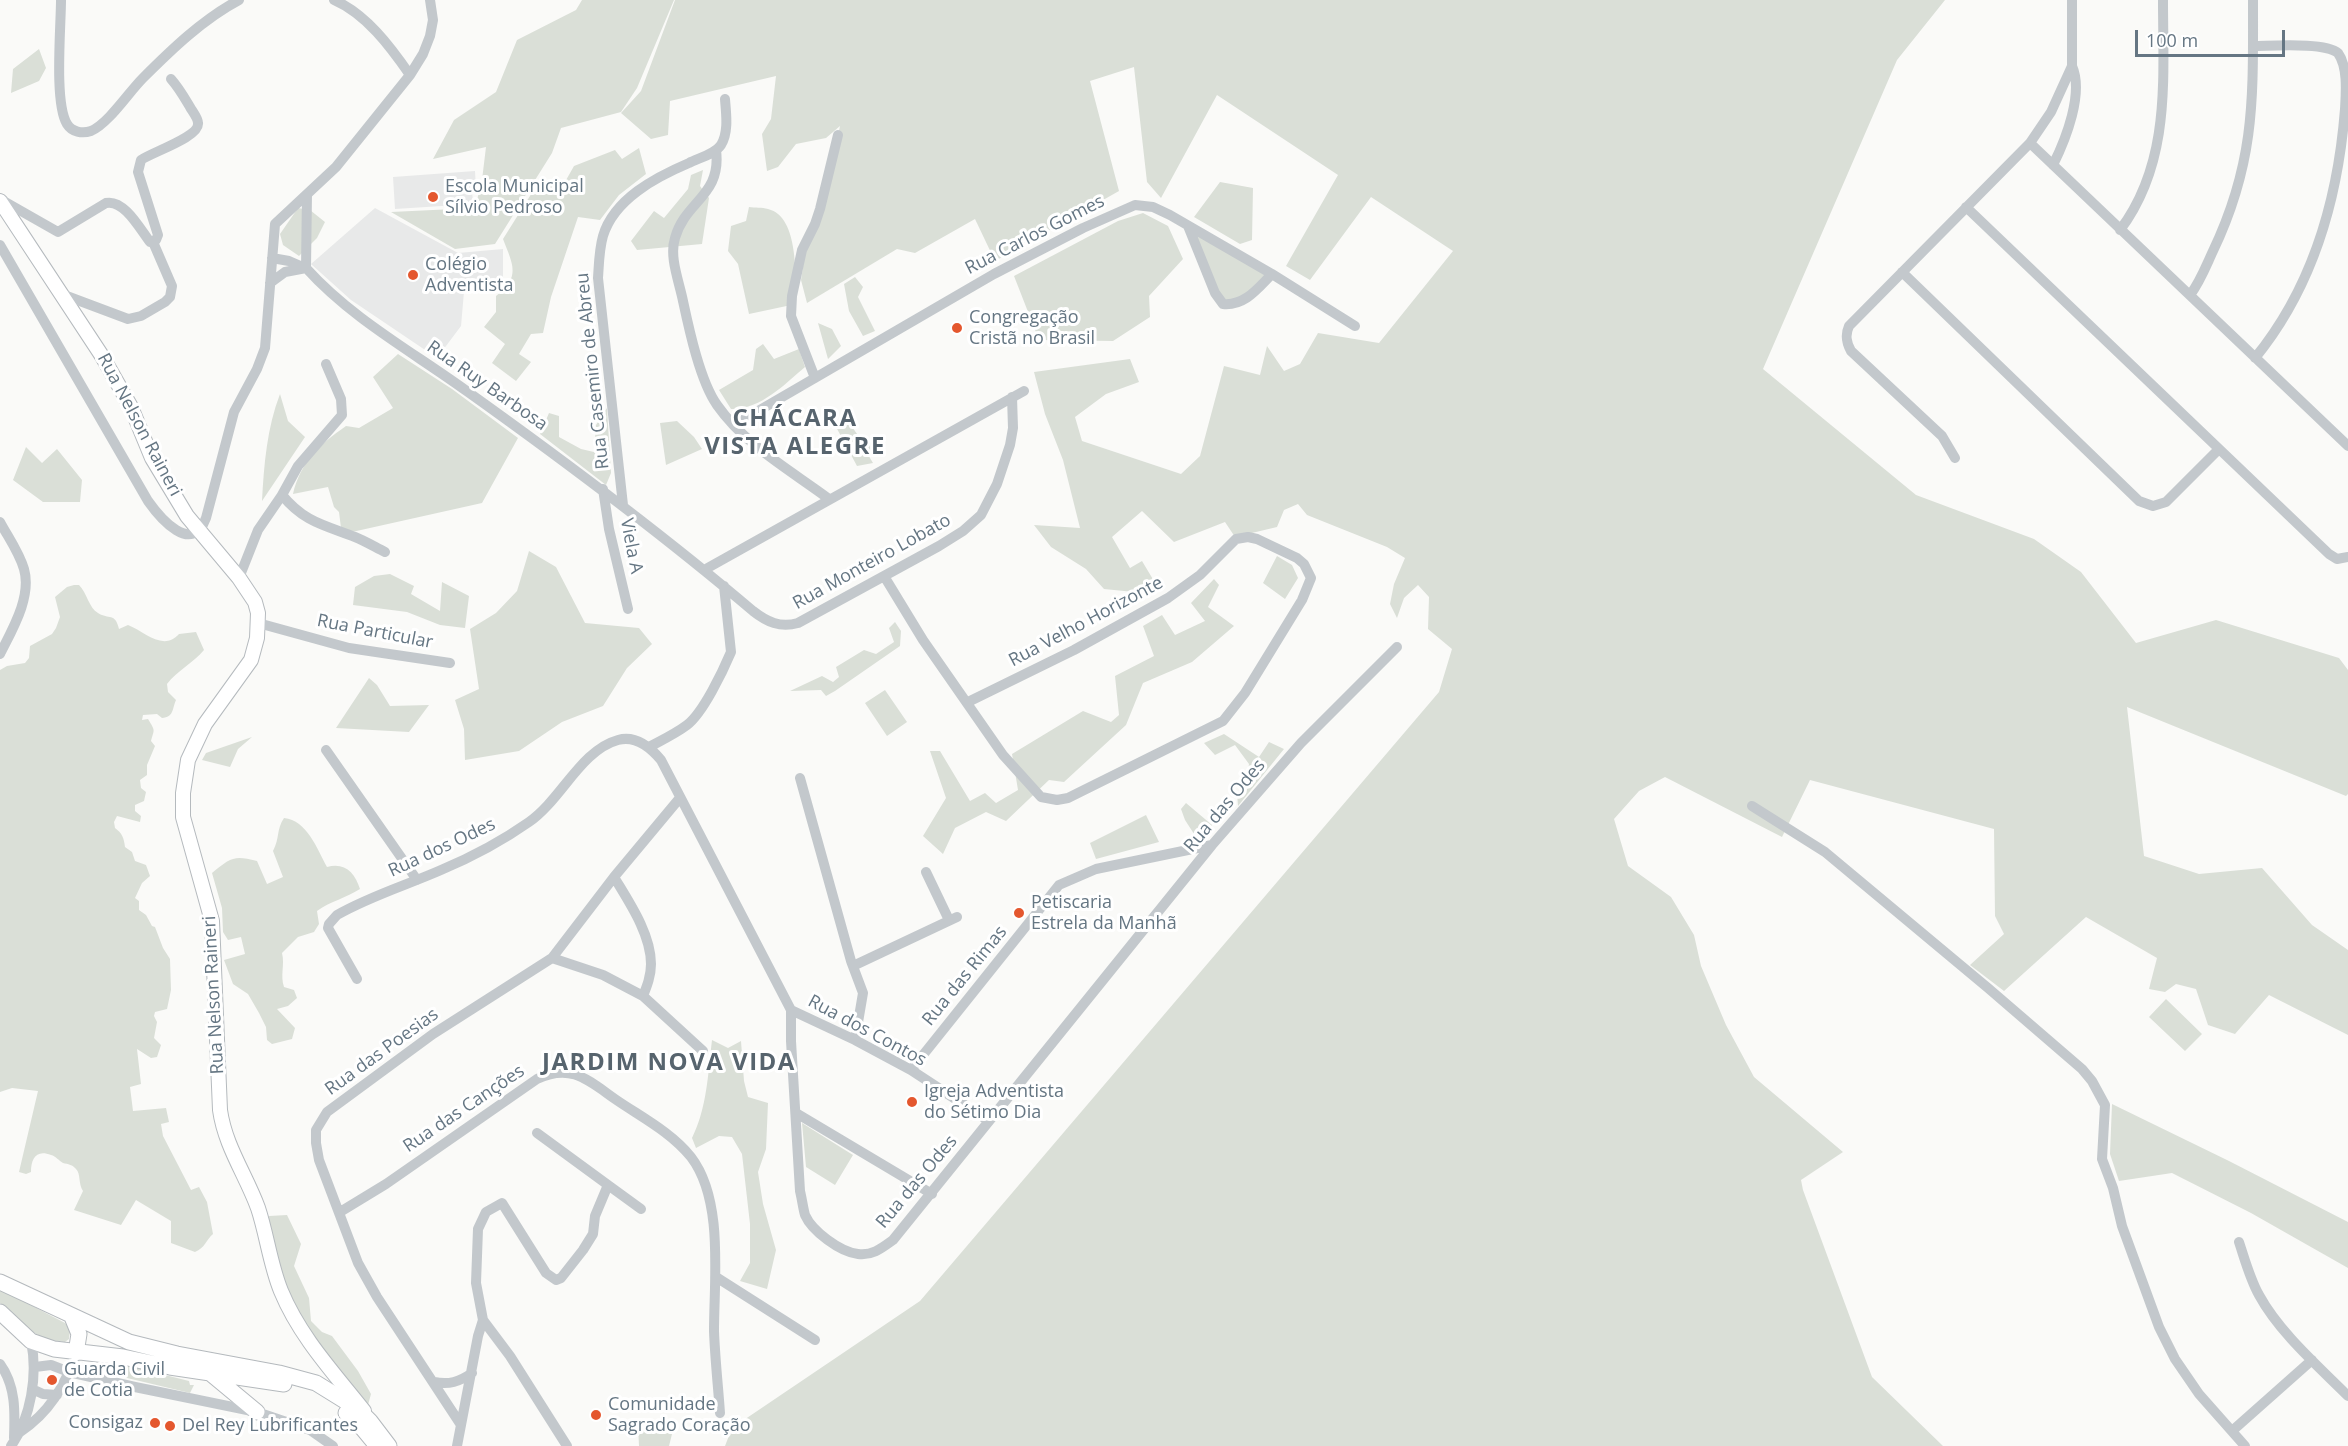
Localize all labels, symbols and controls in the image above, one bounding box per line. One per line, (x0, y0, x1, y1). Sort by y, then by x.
scale bar (2138, 18, 2288, 56)
text: 100 m (2146, 28, 2198, 52)
place label: Escola Municipal Sílvio Pedroso (445, 176, 584, 219)
marker: Escola Municipal Sílvio Pedroso (426, 190, 440, 204)
street label: Rua Carlos Gomes (962, 191, 1108, 279)
place label: Colégio Adventista (425, 254, 513, 296)
marker: Colégio Adventista (406, 268, 420, 282)
street label: Rua Casemiro de Abreu (572, 272, 614, 470)
place label: Congregação Cristã no Brasil (969, 307, 1095, 350)
marker: Congregação Cristã no Brasil (950, 321, 964, 335)
street label: Rua Ruy Barbosa (423, 336, 551, 436)
street label: Rua Nelson Raineri (92, 350, 186, 500)
district label: CHÁCARA VISTA ALEGRE (704, 405, 886, 461)
street label: Rua Monteiro Lobato (789, 510, 955, 614)
street label: Viela A (615, 516, 647, 576)
street label: Rua Velho Horizonte (1005, 572, 1167, 672)
street label: Rua Particular (315, 610, 435, 654)
street label: Rua das Odes (1180, 755, 1270, 857)
street label: Rua dos Odes (385, 814, 499, 882)
place label: Petiscaria Estrela da Manhã (1031, 892, 1177, 934)
marker: Petiscaria Estrela da Manhã (1012, 906, 1026, 920)
street label: Rua Nelson Raineri (199, 915, 229, 1075)
street label: Rua das Rimas (918, 922, 1012, 1030)
street label: Rua dos Contos (804, 991, 930, 1071)
street label: Rua das Poesias (321, 1004, 443, 1100)
district label: JARDIM NOVA VIDA (542, 1049, 796, 1077)
street label: Rua das Canções (399, 1060, 529, 1158)
place label: Igreja Adventista do Sétimo Dia (924, 1081, 1064, 1124)
marker: Igreja Adventista do Sétimo Dia (905, 1095, 919, 1109)
street label: Rua das Odes (872, 1131, 962, 1233)
place label: Guarda Civil de Cotia (64, 1359, 165, 1402)
marker: Guarda Civil de Cotia (45, 1373, 59, 1387)
place label: Comunidade Sagrado Coração (608, 1394, 750, 1436)
marker: Comunidade Sagrado Coração (589, 1408, 603, 1422)
place label: Consigaz (68, 1412, 143, 1434)
place label: Del Rey Lubrificantes (182, 1415, 358, 1437)
marker: Consigaz (148, 1416, 162, 1430)
marker: Del Rey Lubrificantes (163, 1419, 177, 1433)

